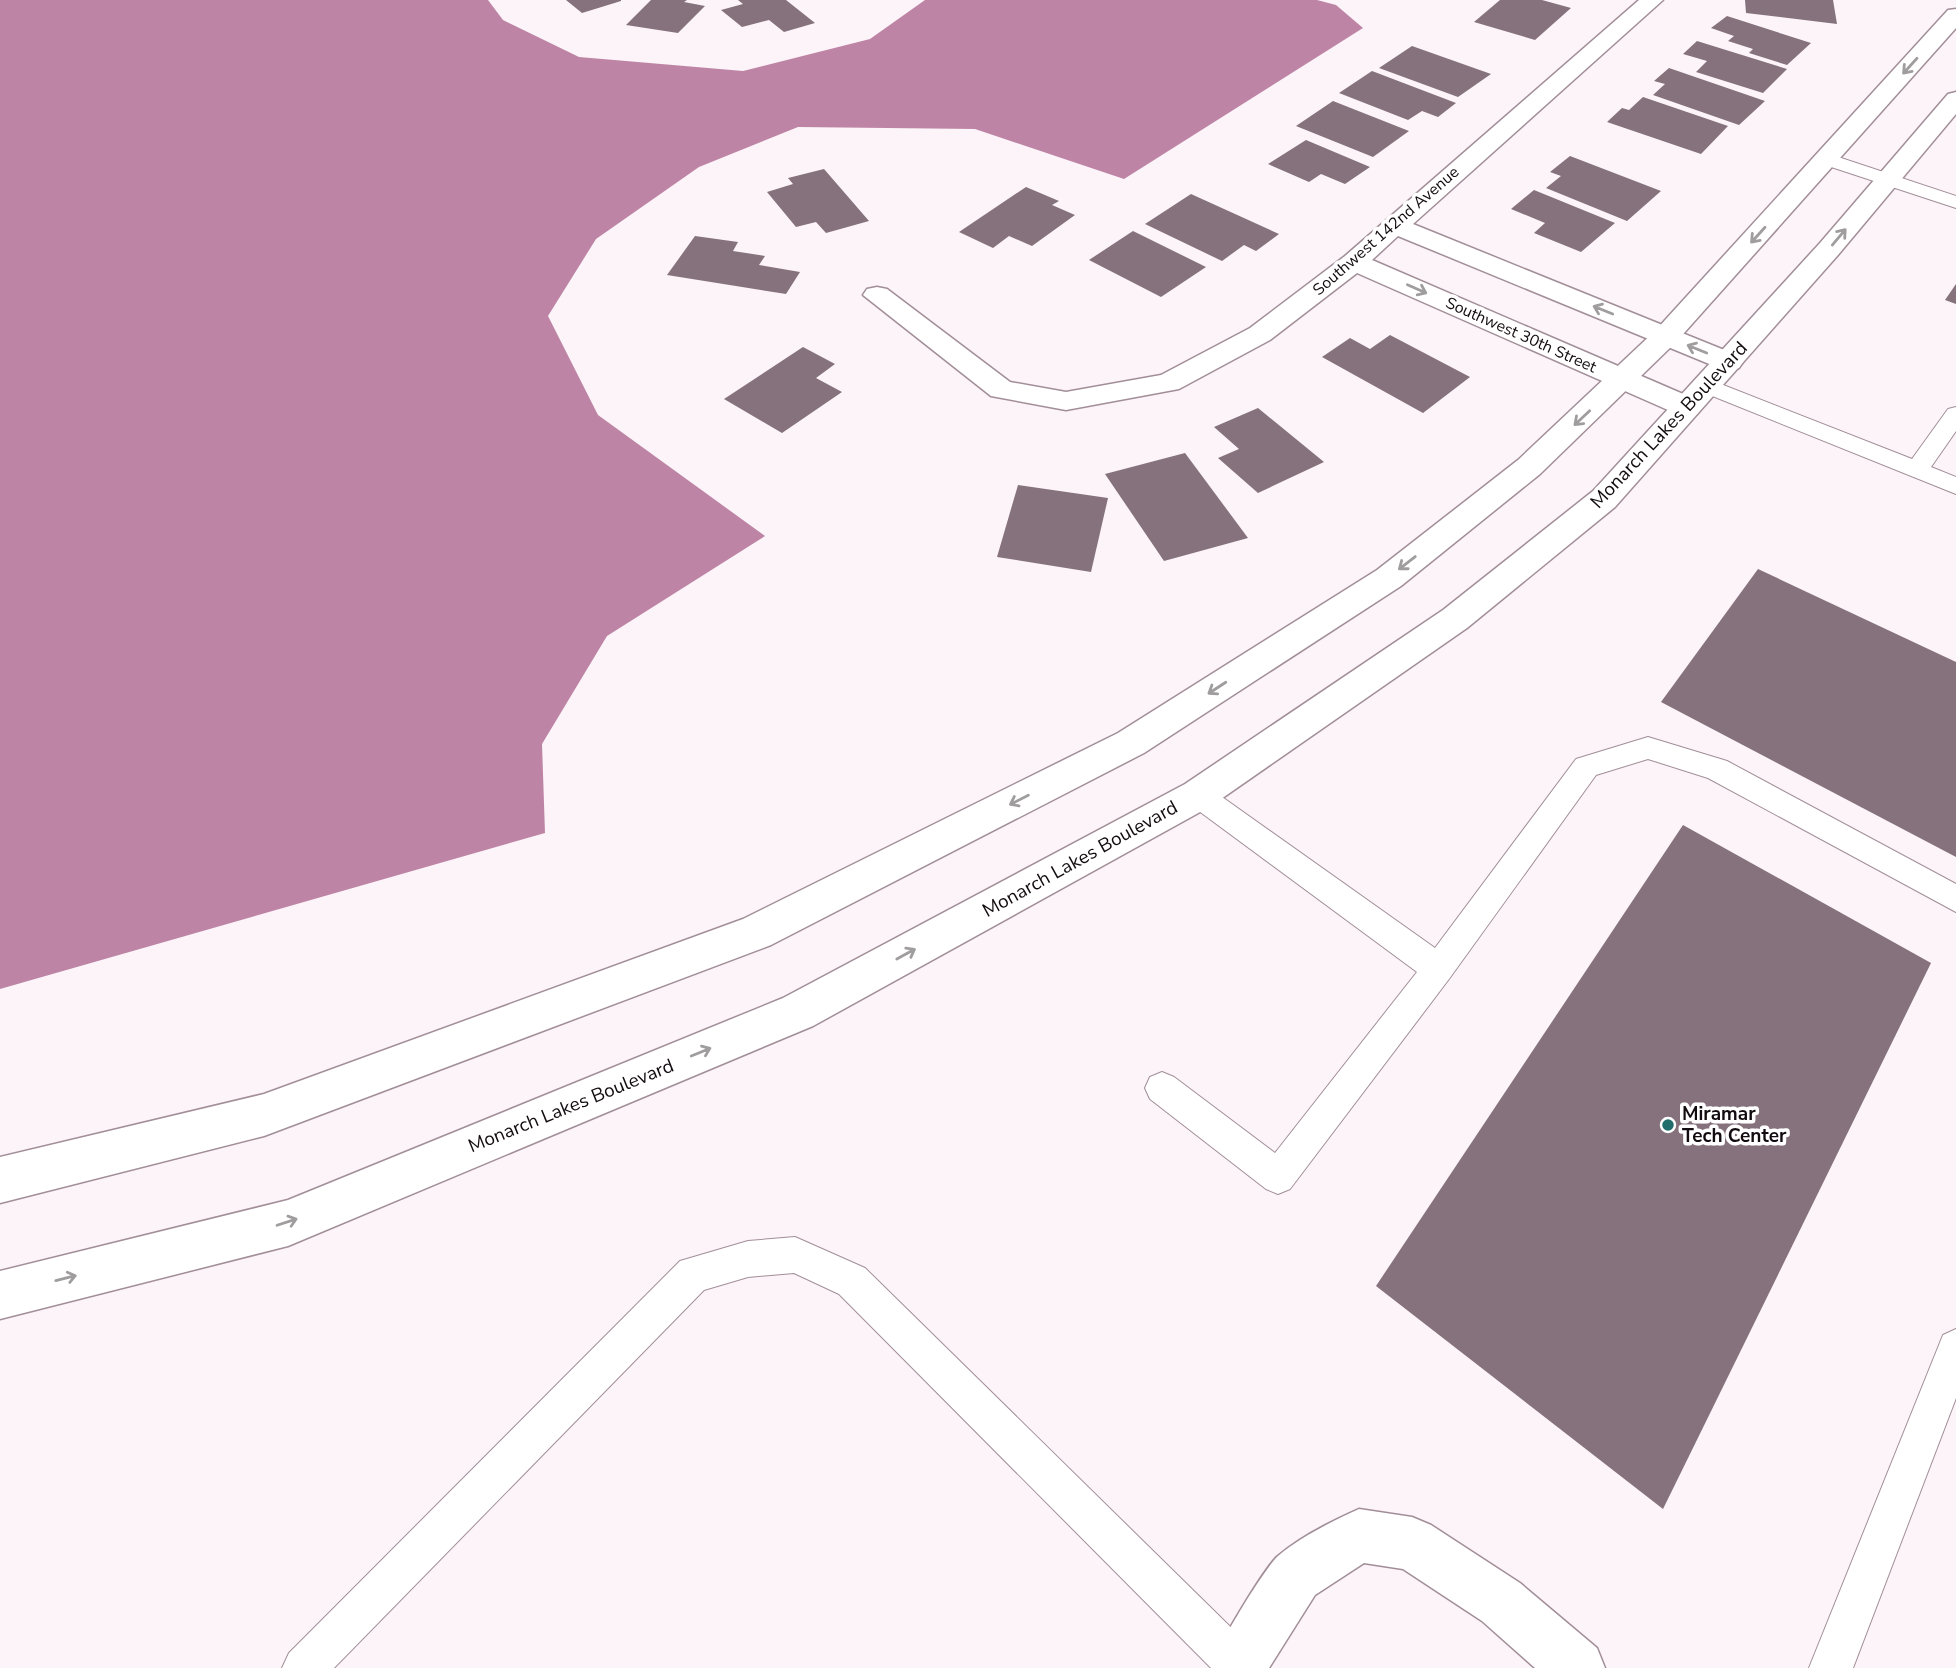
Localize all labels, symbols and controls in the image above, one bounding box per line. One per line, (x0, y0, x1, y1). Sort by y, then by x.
one-way arrow (1902, 57, 1918, 75)
street label: Southwest 142nd Avenue (1308, 161, 1464, 301)
one-way arrow (1750, 225, 1766, 243)
one-way arrow (1831, 228, 1847, 246)
one-way arrow (1405, 283, 1427, 296)
street label: Southwest 30th Street (1442, 292, 1600, 378)
one-way arrow (1592, 303, 1614, 316)
street label: Monarch Lakes Boulevard (1585, 336, 1753, 514)
one-way arrow (1687, 342, 1709, 355)
one-way arrow (1573, 410, 1591, 426)
one-way arrow (1398, 556, 1417, 571)
one-way arrow (1208, 681, 1227, 696)
one-way arrow (1009, 793, 1030, 807)
street label: Monarch Lakes Boulevard (978, 794, 1182, 924)
one-way arrow (895, 947, 916, 960)
one-way arrow (690, 1045, 711, 1058)
street label: Monarch Lakes Boulevard (464, 1053, 678, 1159)
place label: Miramar Tech Center (1682, 1101, 1787, 1149)
marker: Miramar Tech Center (1660, 1117, 1676, 1133)
one-way arrow (275, 1215, 297, 1228)
one-way arrow (54, 1271, 77, 1284)

